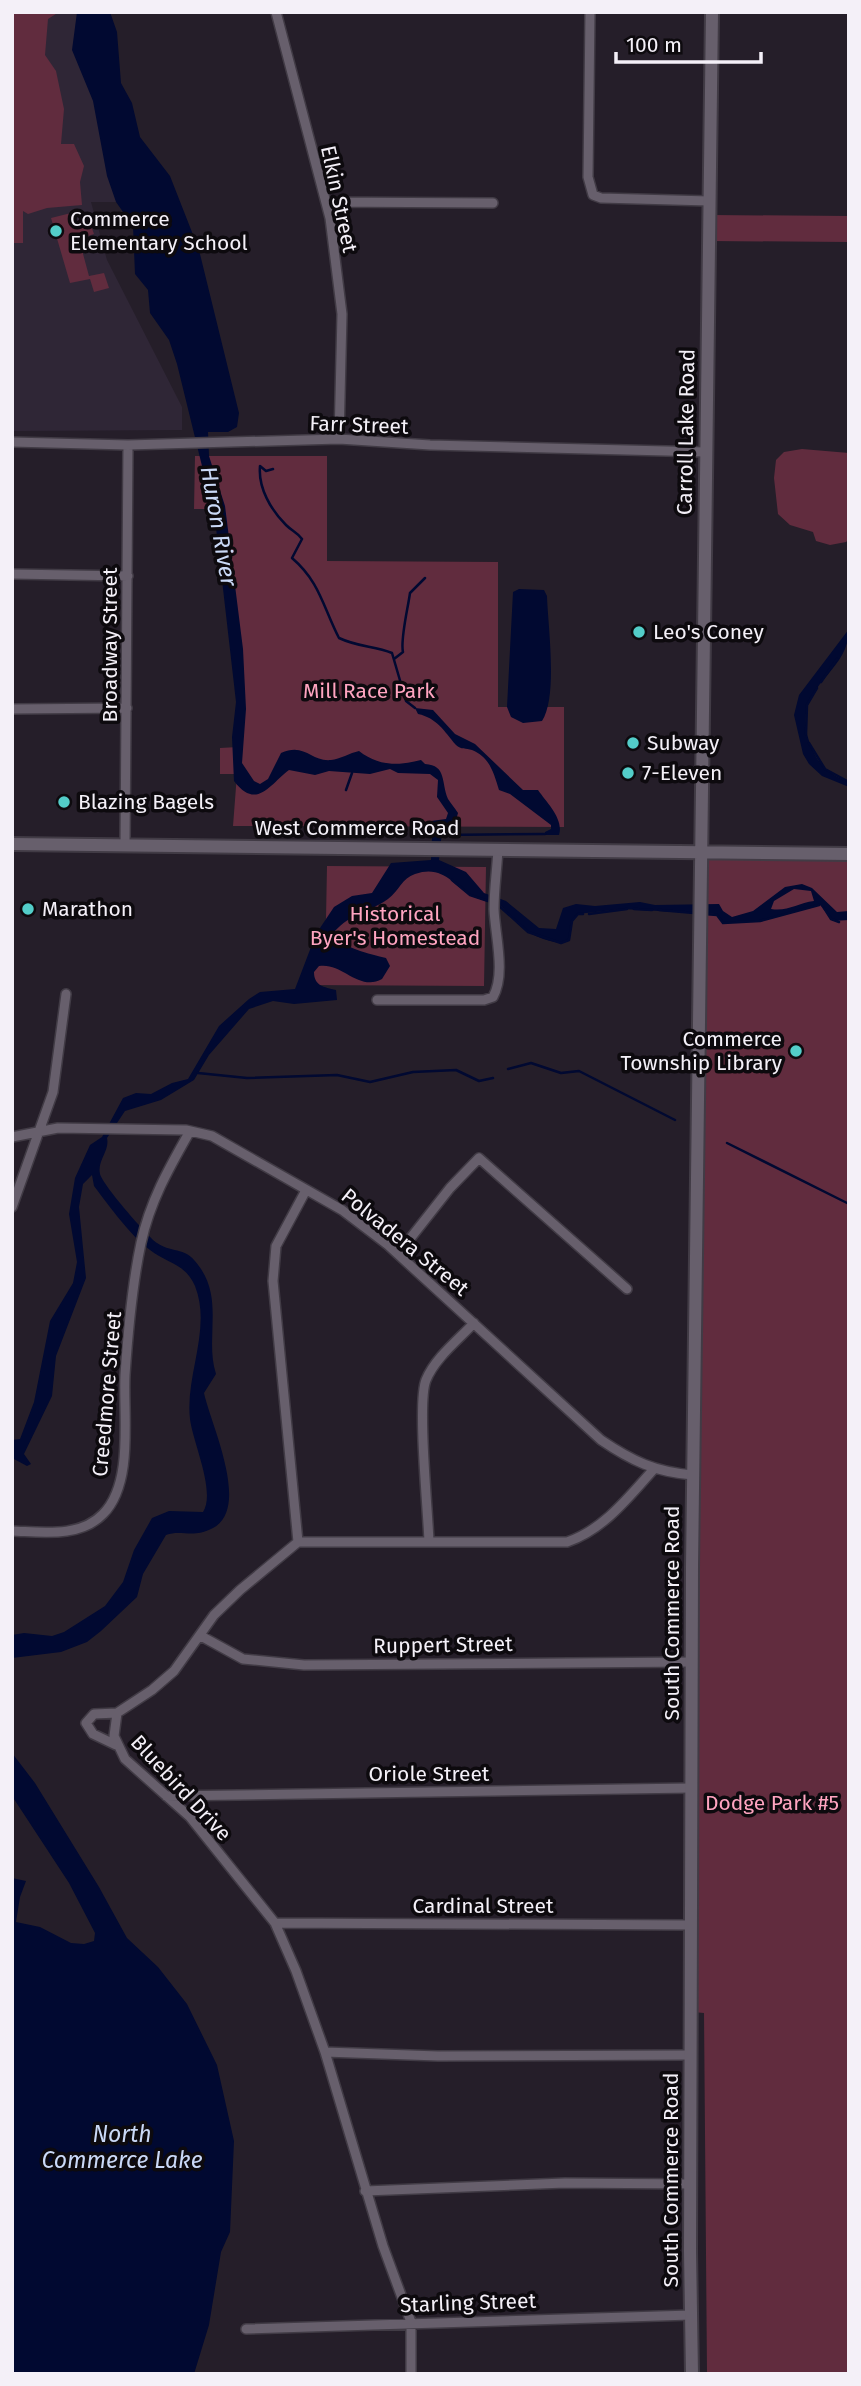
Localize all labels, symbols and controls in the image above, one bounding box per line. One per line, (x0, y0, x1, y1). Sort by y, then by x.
scale bar (616, 21, 761, 65)
text: 100 m (626, 32, 682, 58)
street label: Elkin Street (315, 143, 363, 255)
place label: Commerce Elementary School (70, 206, 248, 256)
marker: Commerce Elementary School (48, 223, 64, 239)
street label: Carroll Lake Road (672, 349, 700, 515)
street label: Farr Street (309, 410, 409, 440)
water label: Huron River (195, 464, 244, 589)
street label: Broadway Street (97, 567, 123, 723)
place label: Leo's Coney (653, 619, 764, 645)
marker: Leo's Coney (631, 624, 647, 640)
park label: Mill Race Park (303, 678, 435, 704)
place label: Subway (647, 730, 720, 756)
marker: Subway (625, 735, 641, 751)
place label: 7-Eleven (642, 760, 722, 786)
marker: 7-Eleven (620, 765, 636, 781)
place label: Blazing Bagels (78, 789, 214, 815)
marker: Blazing Bagels (56, 794, 72, 810)
street label: West Commerce Road (254, 815, 460, 841)
place label: Marathon (42, 896, 133, 922)
marker: Marathon (20, 901, 36, 917)
park label: Historical Byer's Homestead (310, 901, 480, 951)
place label: Commerce Township Library (621, 1026, 783, 1076)
marker: Commerce Township Library (788, 1043, 804, 1059)
street label: Polvadera Street (336, 1183, 474, 1302)
street label: Creedmore Street (87, 1310, 127, 1478)
street label: South Commerce Road (659, 1506, 685, 1720)
street label: Ruppert Street (373, 1631, 513, 1659)
street label: Bluebird Drive (125, 1729, 237, 1847)
street label: Oriole Street (369, 1761, 490, 1787)
park label: Dodge Park #5 (705, 1790, 839, 1816)
street label: Cardinal Street (412, 1893, 554, 1919)
street label: South Commerce Road (658, 2073, 684, 2287)
water label: North Commerce Lake (41, 2120, 203, 2174)
street label: Starling Street (399, 2288, 537, 2318)

